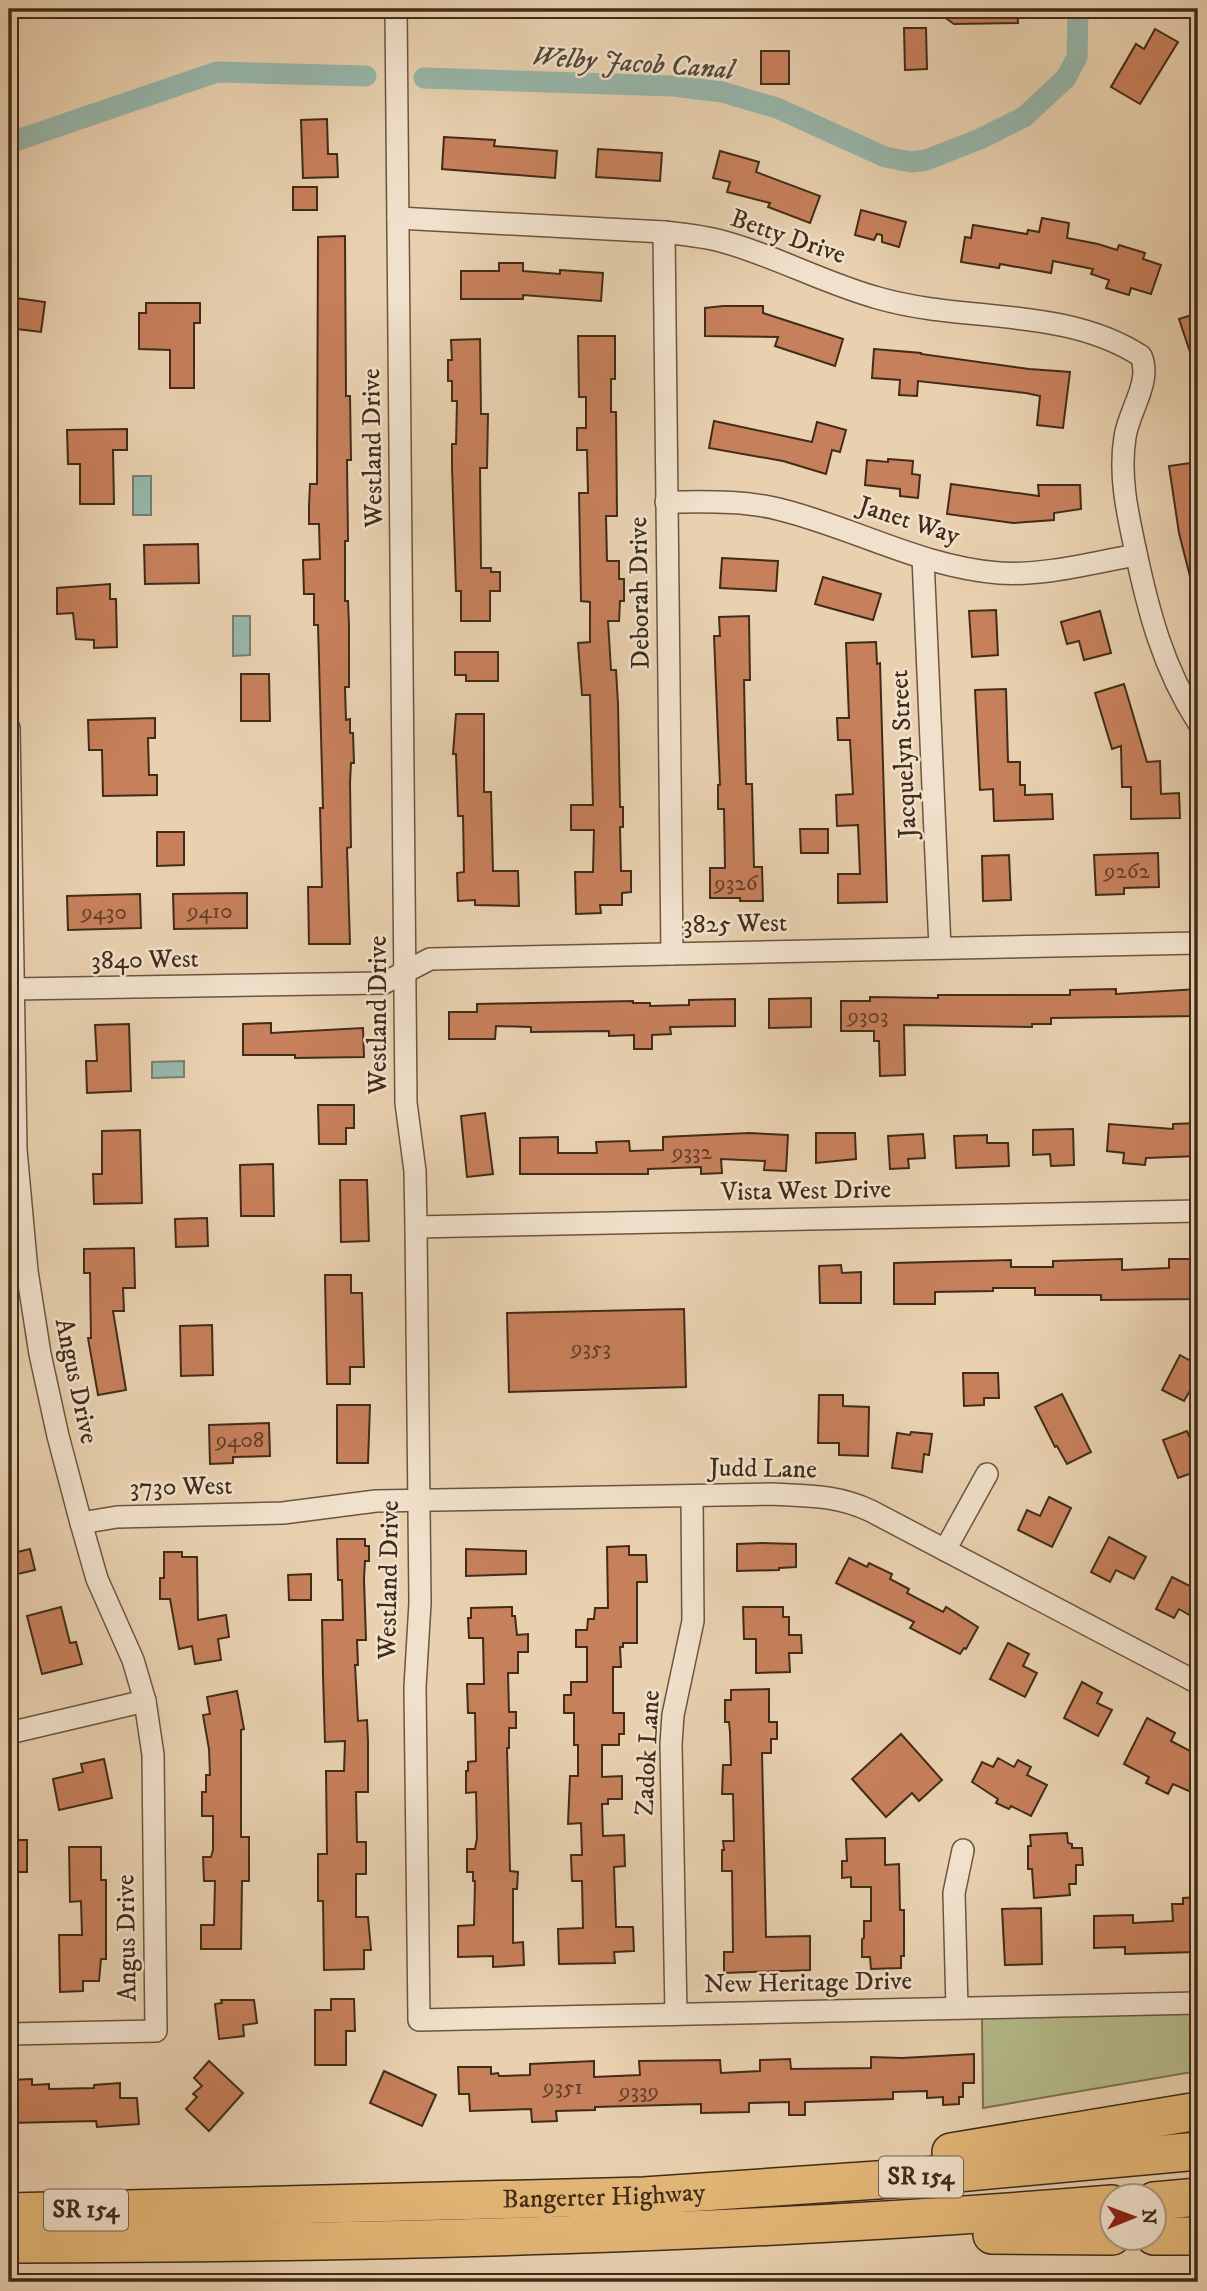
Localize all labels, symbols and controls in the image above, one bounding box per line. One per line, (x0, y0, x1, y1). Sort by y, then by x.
water label: Welby Jacob Canal (531, 38, 738, 88)
street label: Betty Drive (726, 202, 850, 272)
street label: Westland Drive (355, 368, 391, 529)
street label: Janet Way (852, 489, 964, 553)
street label: Deborah Drive (622, 516, 658, 670)
street label: Jacquelyn Street (883, 669, 925, 841)
house number: 9262 (1103, 857, 1151, 886)
house number: 9326 (713, 869, 759, 898)
house number: 9410 (186, 897, 233, 926)
house number: 9430 (80, 898, 127, 927)
street label: 3825 West (683, 907, 787, 941)
street label: Westland Drive (362, 935, 395, 1096)
street label: 3840 West (91, 943, 199, 977)
house number: 9303 (846, 1002, 889, 1031)
house number: 9332 (671, 1138, 713, 1167)
street label: Vista West Drive (720, 1173, 891, 1209)
street label: Angus Drive (47, 1315, 105, 1447)
house number: 9353 (570, 1334, 611, 1363)
house number: 9408 (215, 1426, 264, 1455)
street label: Judd Lane (707, 1452, 817, 1486)
street label: 3730 West (129, 1470, 233, 1504)
street label: Westland Drive (371, 1500, 407, 1661)
street label: Zadok Lane (628, 1689, 668, 1817)
street label: Angus Drive (109, 1874, 145, 2002)
street label: New Heritage Drive (703, 1965, 913, 2001)
house number: 9351 (542, 2073, 583, 2102)
house number: 9339 (618, 2077, 659, 2106)
road number: SR 154 (879, 2156, 963, 2198)
street label: Bangerter Highway (502, 2175, 707, 2216)
north arrow (1098, 2182, 1168, 2252)
road number: SR 154 (44, 2190, 128, 2230)
text: N (1137, 2209, 1160, 2225)

